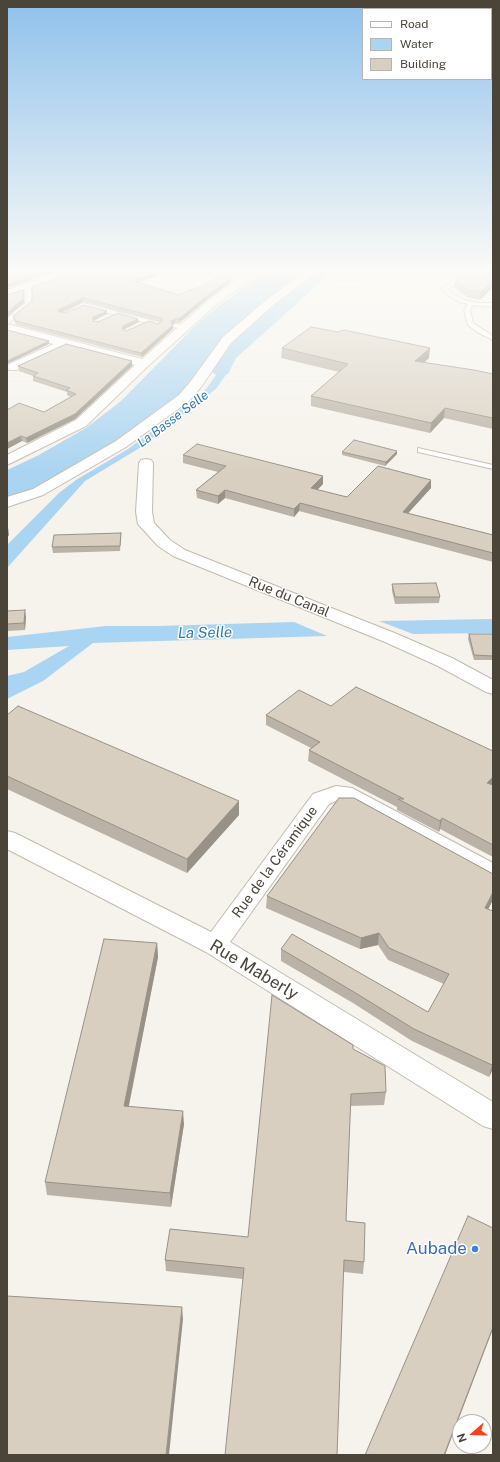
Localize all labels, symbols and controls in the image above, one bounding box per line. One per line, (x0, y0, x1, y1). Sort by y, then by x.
legend (362, 8, 492, 80)
text: Road (400, 17, 428, 31)
text: Water (400, 37, 433, 51)
text: Building (400, 57, 446, 71)
water label: La Basse Selle (134, 387, 212, 451)
street label: Rue du Canal (246, 573, 332, 621)
water label: La Selle (178, 624, 232, 642)
street label: Rue de la Céramique (229, 803, 321, 921)
street label: Rue Maberly (206, 936, 302, 1004)
place label: Aubade (406, 1239, 467, 1259)
marker: Aubade (470, 1244, 480, 1254)
north arrow (452, 1414, 492, 1454)
text: N (455, 1432, 469, 1444)

